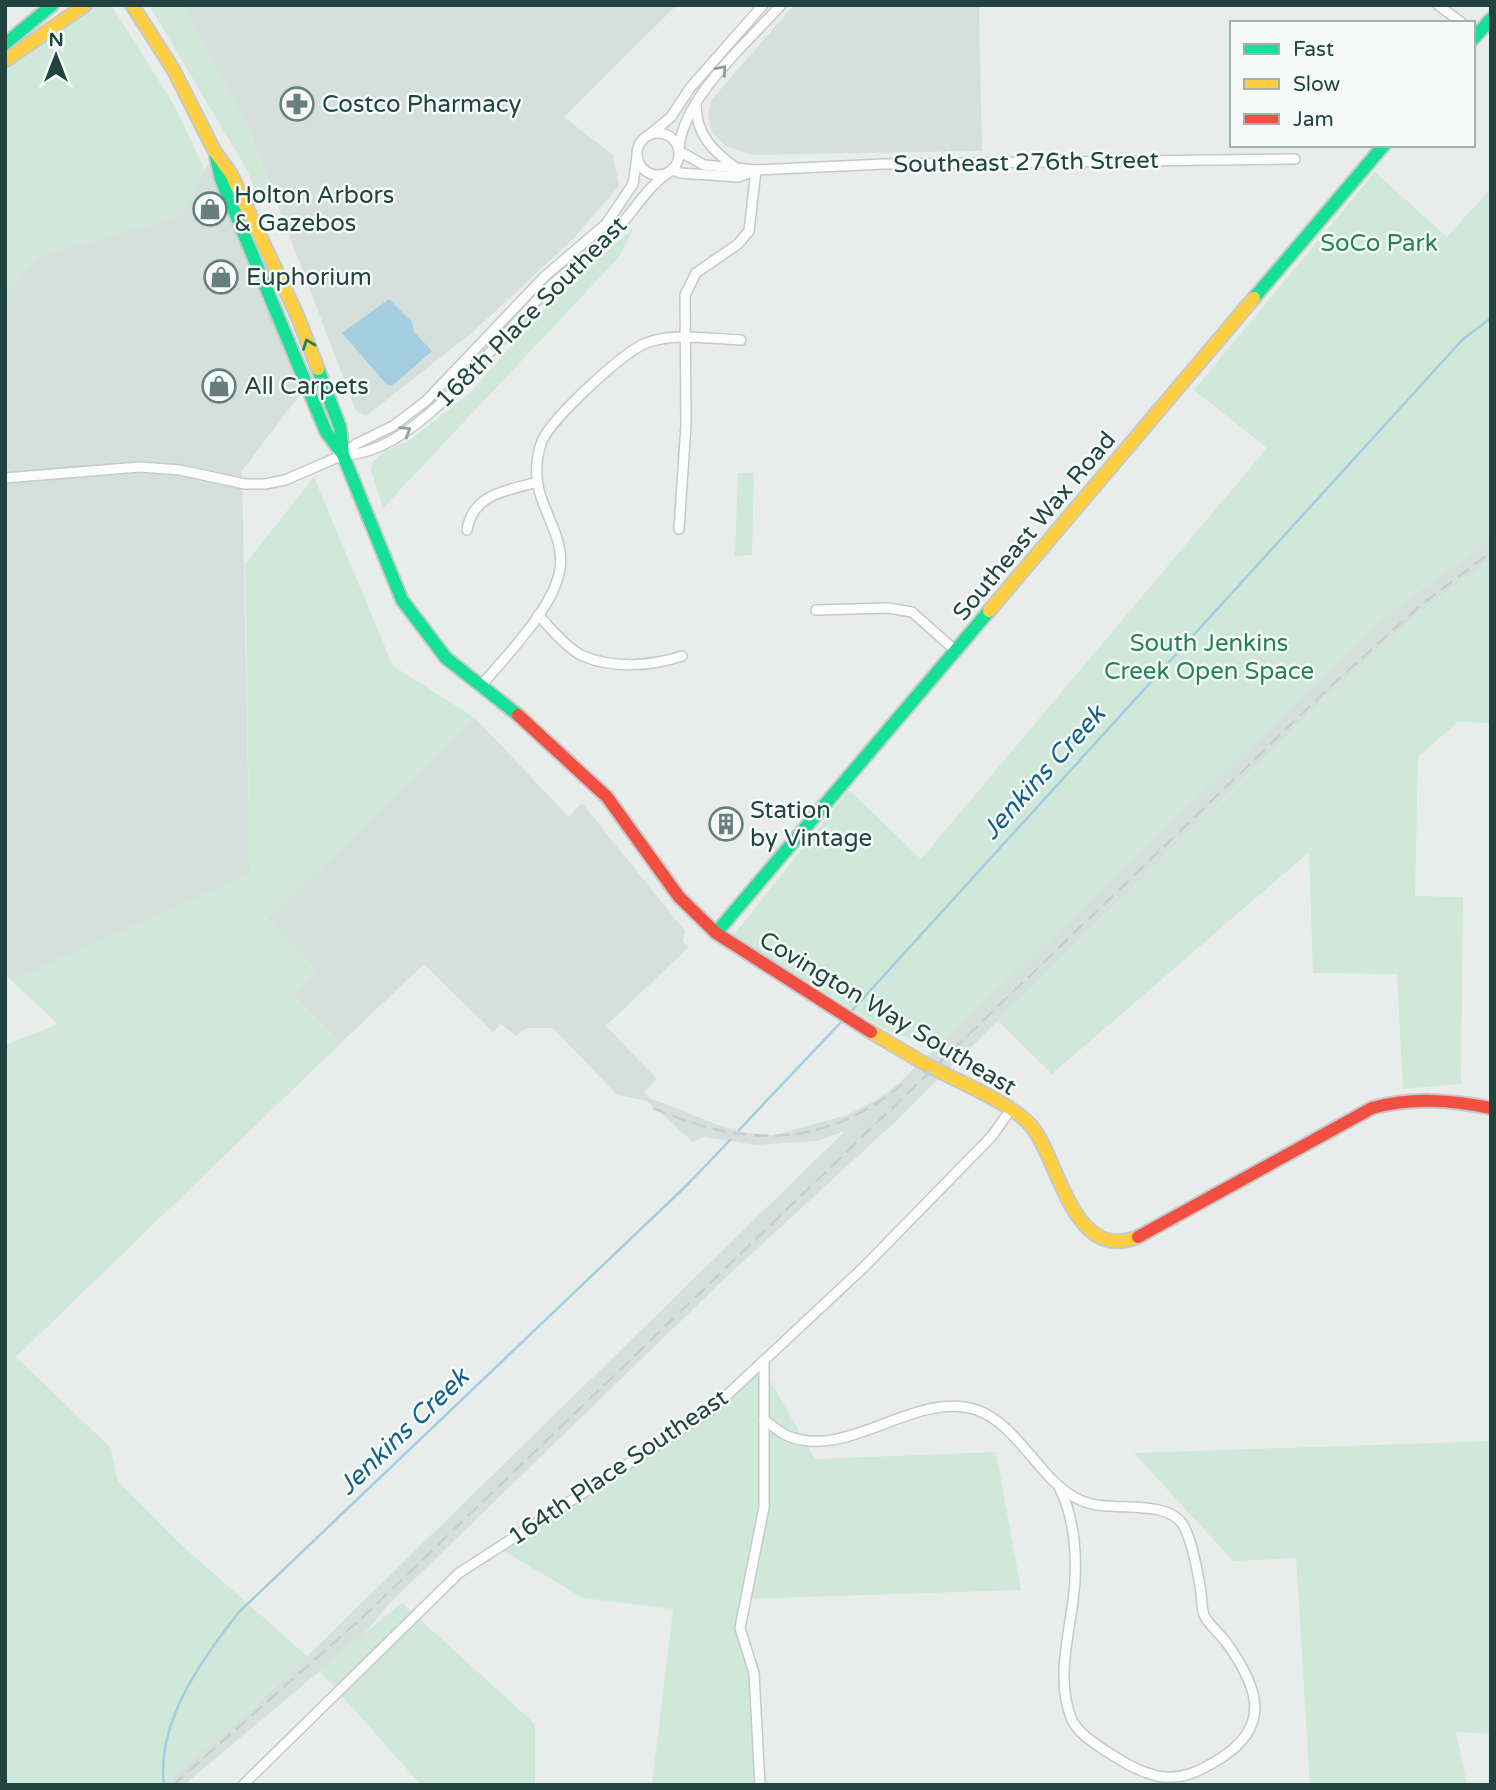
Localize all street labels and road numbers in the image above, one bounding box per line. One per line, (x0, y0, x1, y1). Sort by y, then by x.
street label: Southeast 276th Street (893, 146, 1159, 179)
street label: 168th Place Southeast (430, 211, 633, 414)
street label: Southeast Wax Road (947, 426, 1122, 627)
street label: Covington Way Southeast (754, 925, 1022, 1102)
street label: 164th Place Southeast (503, 1383, 734, 1552)

